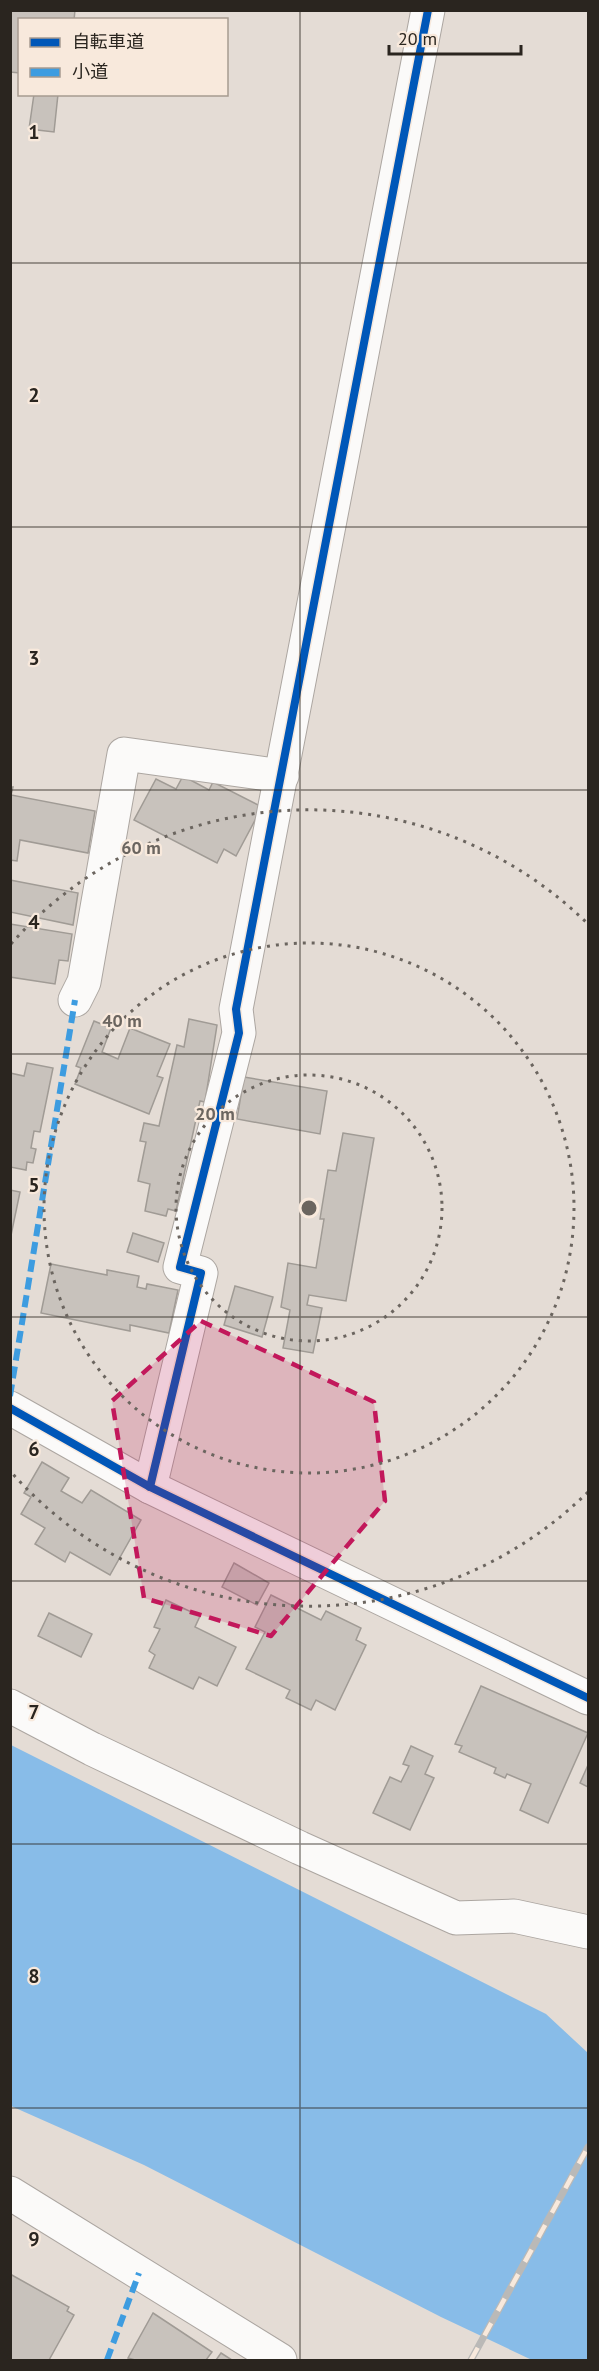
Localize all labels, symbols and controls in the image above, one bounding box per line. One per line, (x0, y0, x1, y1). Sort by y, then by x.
legend (18, 18, 228, 96)
scale bar (389, 18, 521, 56)
text: 20 m (398, 27, 437, 50)
text: 自転車道 (72, 30, 144, 53)
text: 小道 (72, 60, 108, 83)
text: 1 (28, 119, 40, 145)
text: 2 (28, 382, 40, 408)
text: 3 (28, 645, 40, 671)
text: 60 m (121, 836, 161, 859)
text: 4 (28, 909, 40, 935)
text: 40 m (102, 1009, 142, 1032)
text: 20 m (195, 1102, 235, 1125)
text: 5 (28, 1172, 40, 1198)
centre of rings (299, 1198, 319, 1218)
text: 6 (28, 1436, 40, 1462)
text: 7 (28, 1699, 40, 1725)
text: 8 (28, 1963, 40, 1989)
text: 9 (28, 2226, 40, 2252)

